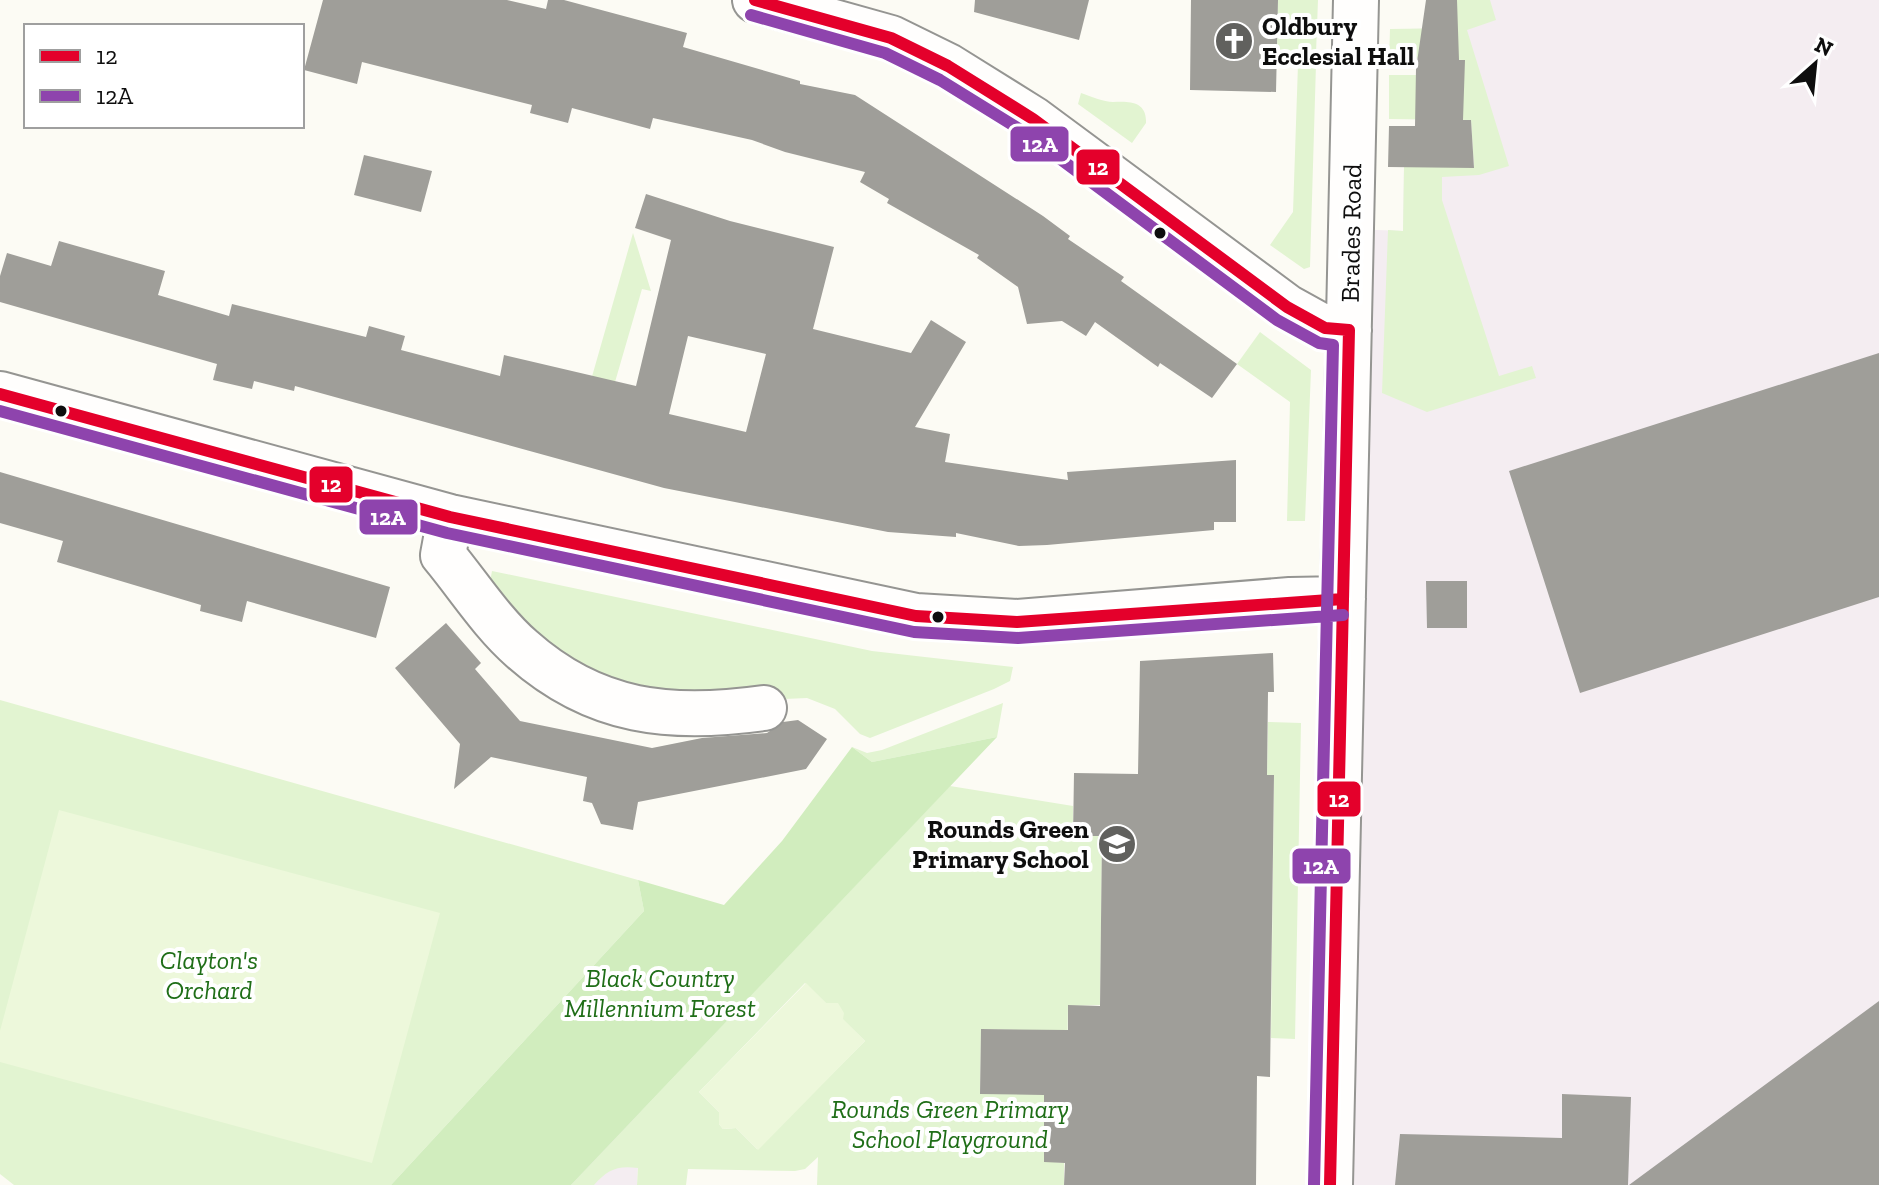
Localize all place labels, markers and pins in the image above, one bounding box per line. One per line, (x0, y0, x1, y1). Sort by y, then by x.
place label: Oldbury Ecclesial Hall (1262, 10, 1415, 72)
church icon: Oldbury Ecclesial Hall (1213, 20, 1255, 62)
unlabelled marker (1152, 225, 1168, 241)
unlabelled marker (53, 403, 69, 419)
unlabelled marker (930, 609, 946, 625)
place label: Rounds Green Primary School (912, 813, 1090, 875)
school or university icon: Rounds Green Primary School (1096, 823, 1138, 865)

